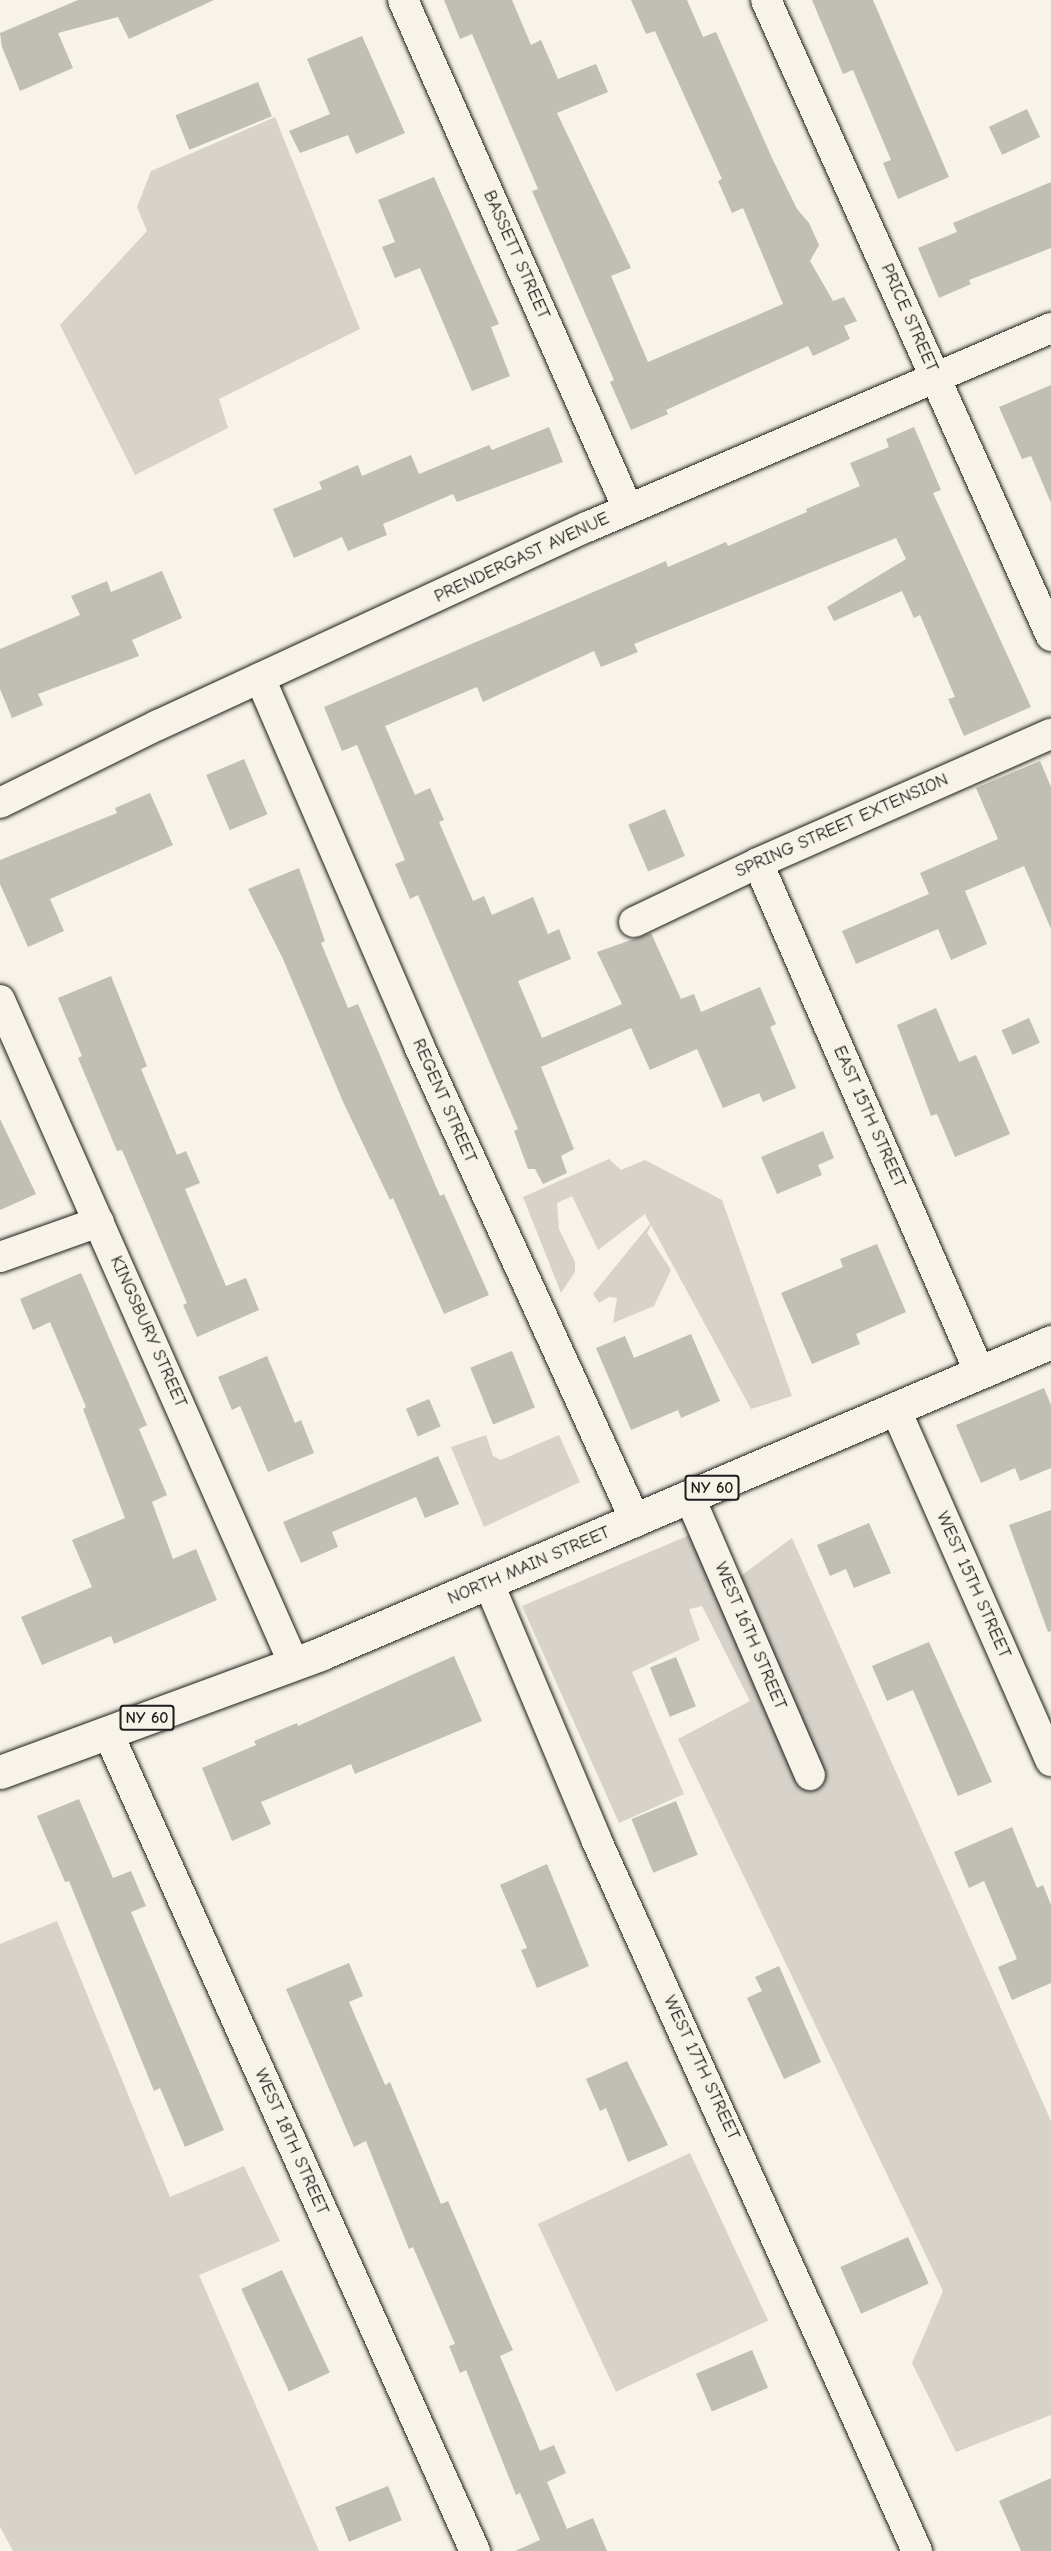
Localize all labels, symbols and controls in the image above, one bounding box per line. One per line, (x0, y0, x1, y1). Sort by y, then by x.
street label: BASSETT STREET (478, 187, 554, 323)
street label: PRICE STREET (875, 260, 943, 376)
street label: PRENDERGAST AVENUE (431, 508, 613, 608)
street label: SPRING STREET EXTENSION (732, 769, 952, 883)
street label: REGENT STREET (407, 1036, 481, 1166)
street label: EAST 15TH STREET (828, 1043, 910, 1191)
street label: KINGSBURY STREET (105, 1253, 191, 1411)
road number: NY 60 (684, 1475, 740, 1501)
street label: WEST 15TH STREET (931, 1508, 1015, 1662)
street label: NORTH MAIN STREET (445, 1522, 613, 1610)
street label: WEST 16TH STREET (709, 1559, 791, 1713)
road number: NY 60 (118, 1705, 176, 1731)
street label: WEST 17TH STREET (658, 1992, 744, 2144)
street label: WEST 18TH STREET (249, 2066, 333, 2218)

